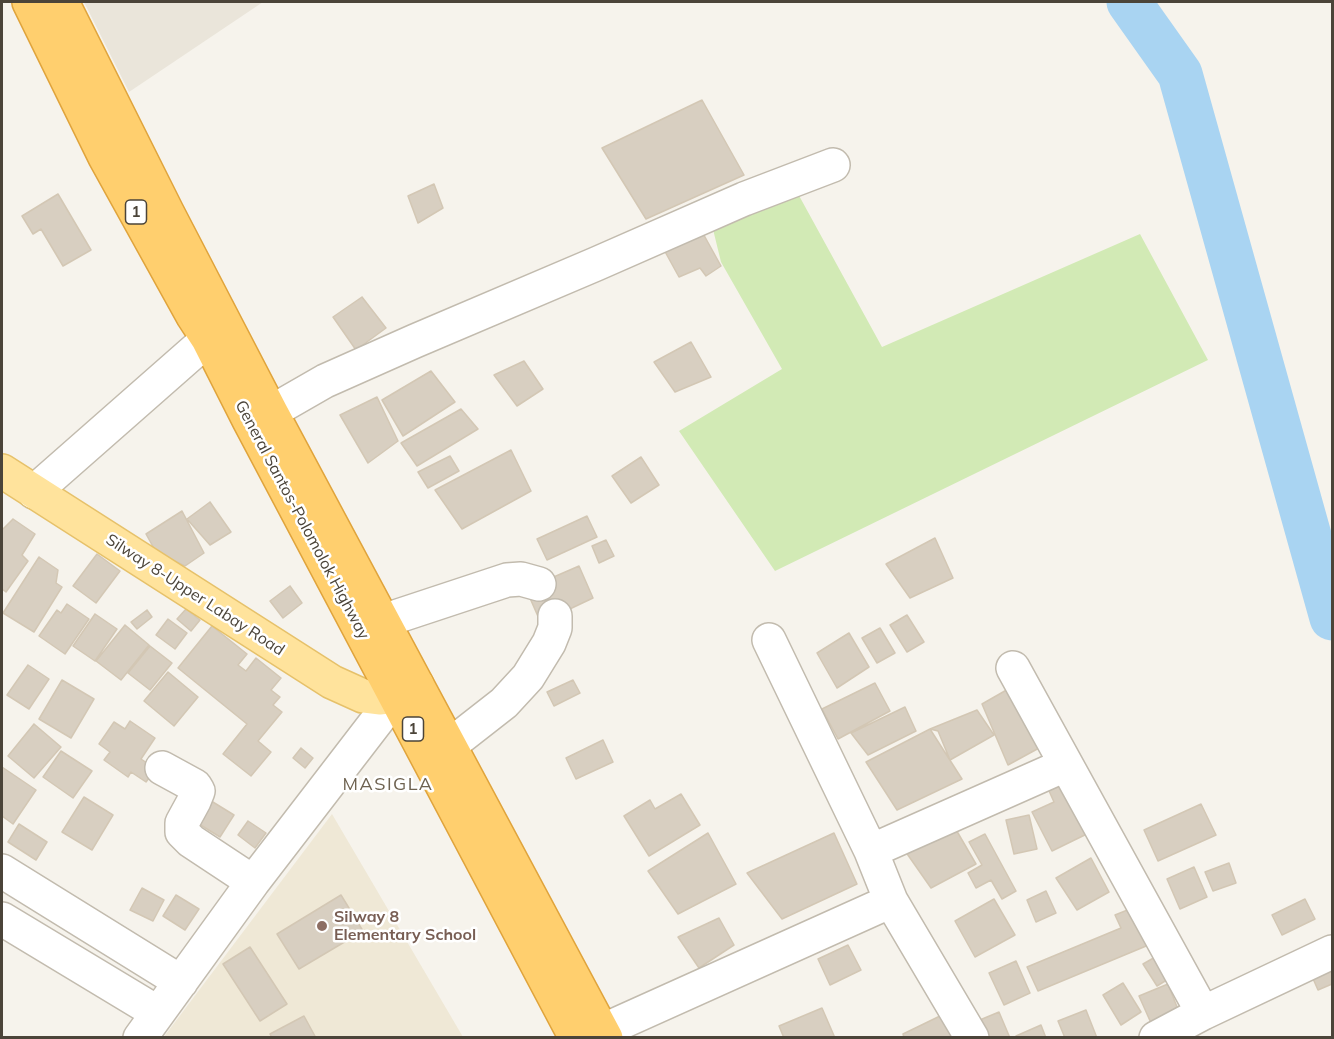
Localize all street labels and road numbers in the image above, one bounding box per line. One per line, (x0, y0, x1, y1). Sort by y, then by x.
road number: 1 (126, 200, 146, 224)
street label: General Santos-Polomolok Highway (231, 397, 373, 643)
street label: Silway 8-Upper Labay Road (102, 530, 288, 660)
road number: 1 (402, 717, 424, 741)

